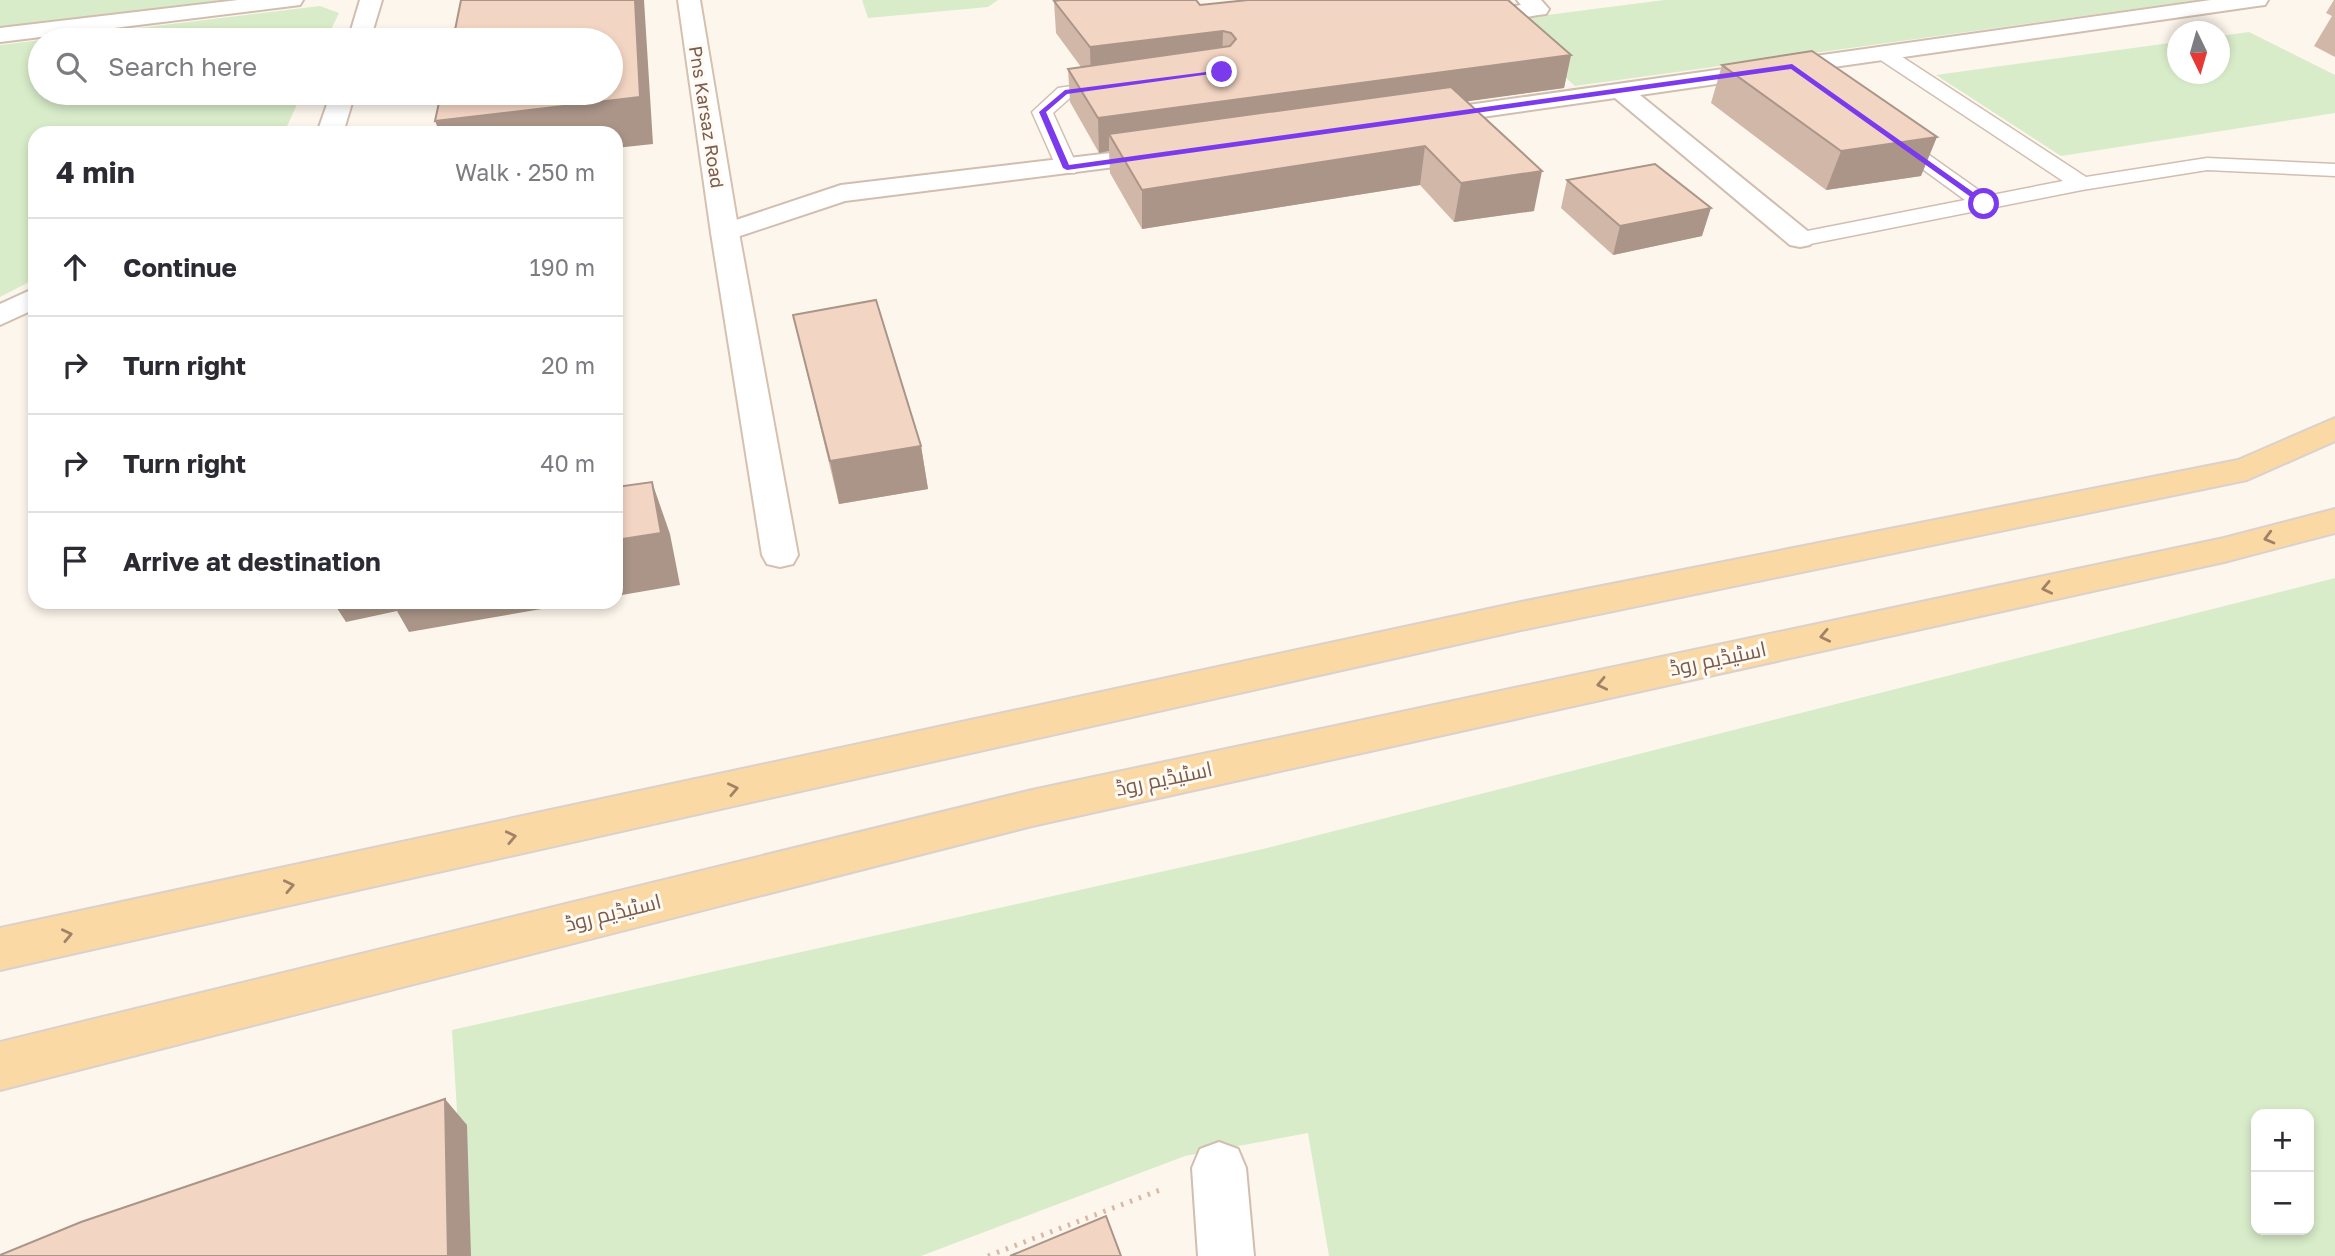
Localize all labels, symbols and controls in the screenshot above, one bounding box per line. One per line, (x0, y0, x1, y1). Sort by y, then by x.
north arrow (2167, 21, 2230, 84)
search box (28, 28, 623, 105)
street label: Pns Karsaz Road (685, 44, 729, 190)
icon: search (52, 48, 90, 86)
text: Search here (108, 51, 257, 82)
route end (1206, 56, 1237, 87)
text: 4 min (56, 154, 135, 190)
text: Walk · 250 m (455, 158, 595, 186)
route start (1968, 188, 1999, 219)
icon: ahead (56, 248, 94, 286)
text: Continue (123, 252, 237, 283)
text: 190 m (530, 253, 595, 281)
icon: right (56, 346, 94, 384)
text: Turn right (123, 350, 246, 381)
text: 20 m (541, 351, 595, 379)
icon: right (56, 444, 94, 482)
text: Turn right (123, 448, 246, 479)
text: 40 m (541, 449, 595, 477)
one-way arrow (2263, 530, 2275, 544)
icon: arrive (56, 542, 94, 580)
text: Arrive at destination (123, 546, 381, 577)
one-way arrow (2041, 580, 2053, 595)
one-way arrow (1819, 628, 1831, 643)
street label: اسٹیڈیم روڈ (1667, 635, 1769, 683)
one-way arrow (1596, 676, 1608, 691)
street label: اسٹیڈیم روڈ (1113, 755, 1215, 803)
one-way arrow (727, 782, 739, 797)
one-way arrow (505, 831, 517, 846)
one-way arrow (283, 880, 295, 894)
street label: اسٹیڈیم روڈ (562, 888, 664, 938)
one-way arrow (61, 928, 73, 943)
map controls (2251, 1109, 2314, 1235)
button: + (2251, 1109, 2314, 1172)
button: − (2251, 1172, 2314, 1235)

